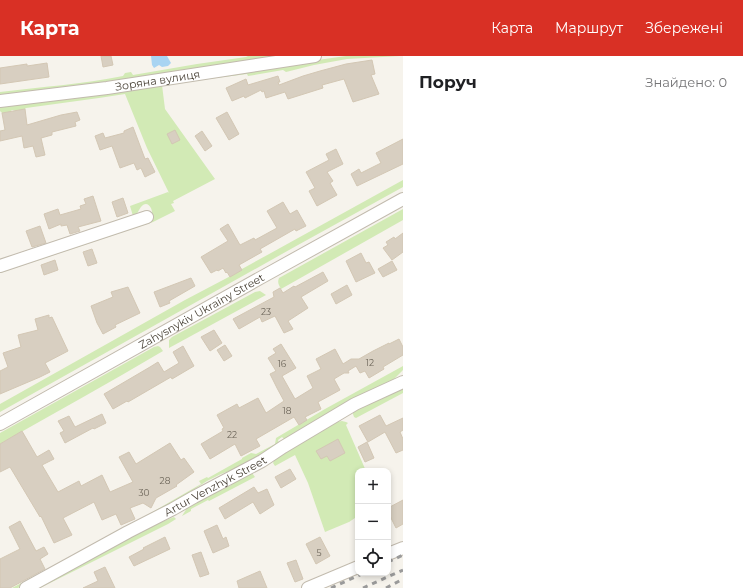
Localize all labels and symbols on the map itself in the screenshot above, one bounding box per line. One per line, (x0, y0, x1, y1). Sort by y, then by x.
street label: Зоряна вулиця (114, 67, 201, 94)
street label: Zahysnykiv Ukrainy Street (136, 270, 267, 352)
house number: 23 (261, 306, 271, 317)
house number: 12 (366, 357, 374, 368)
house number: 16 (278, 358, 287, 369)
house number: 18 (283, 405, 292, 416)
house number: 22 (227, 429, 237, 440)
street label: Artur Venzhyk Street (162, 453, 270, 519)
house number: 28 (160, 475, 171, 486)
house number: 30 (138, 487, 150, 498)
house number: 5 (316, 547, 322, 558)

